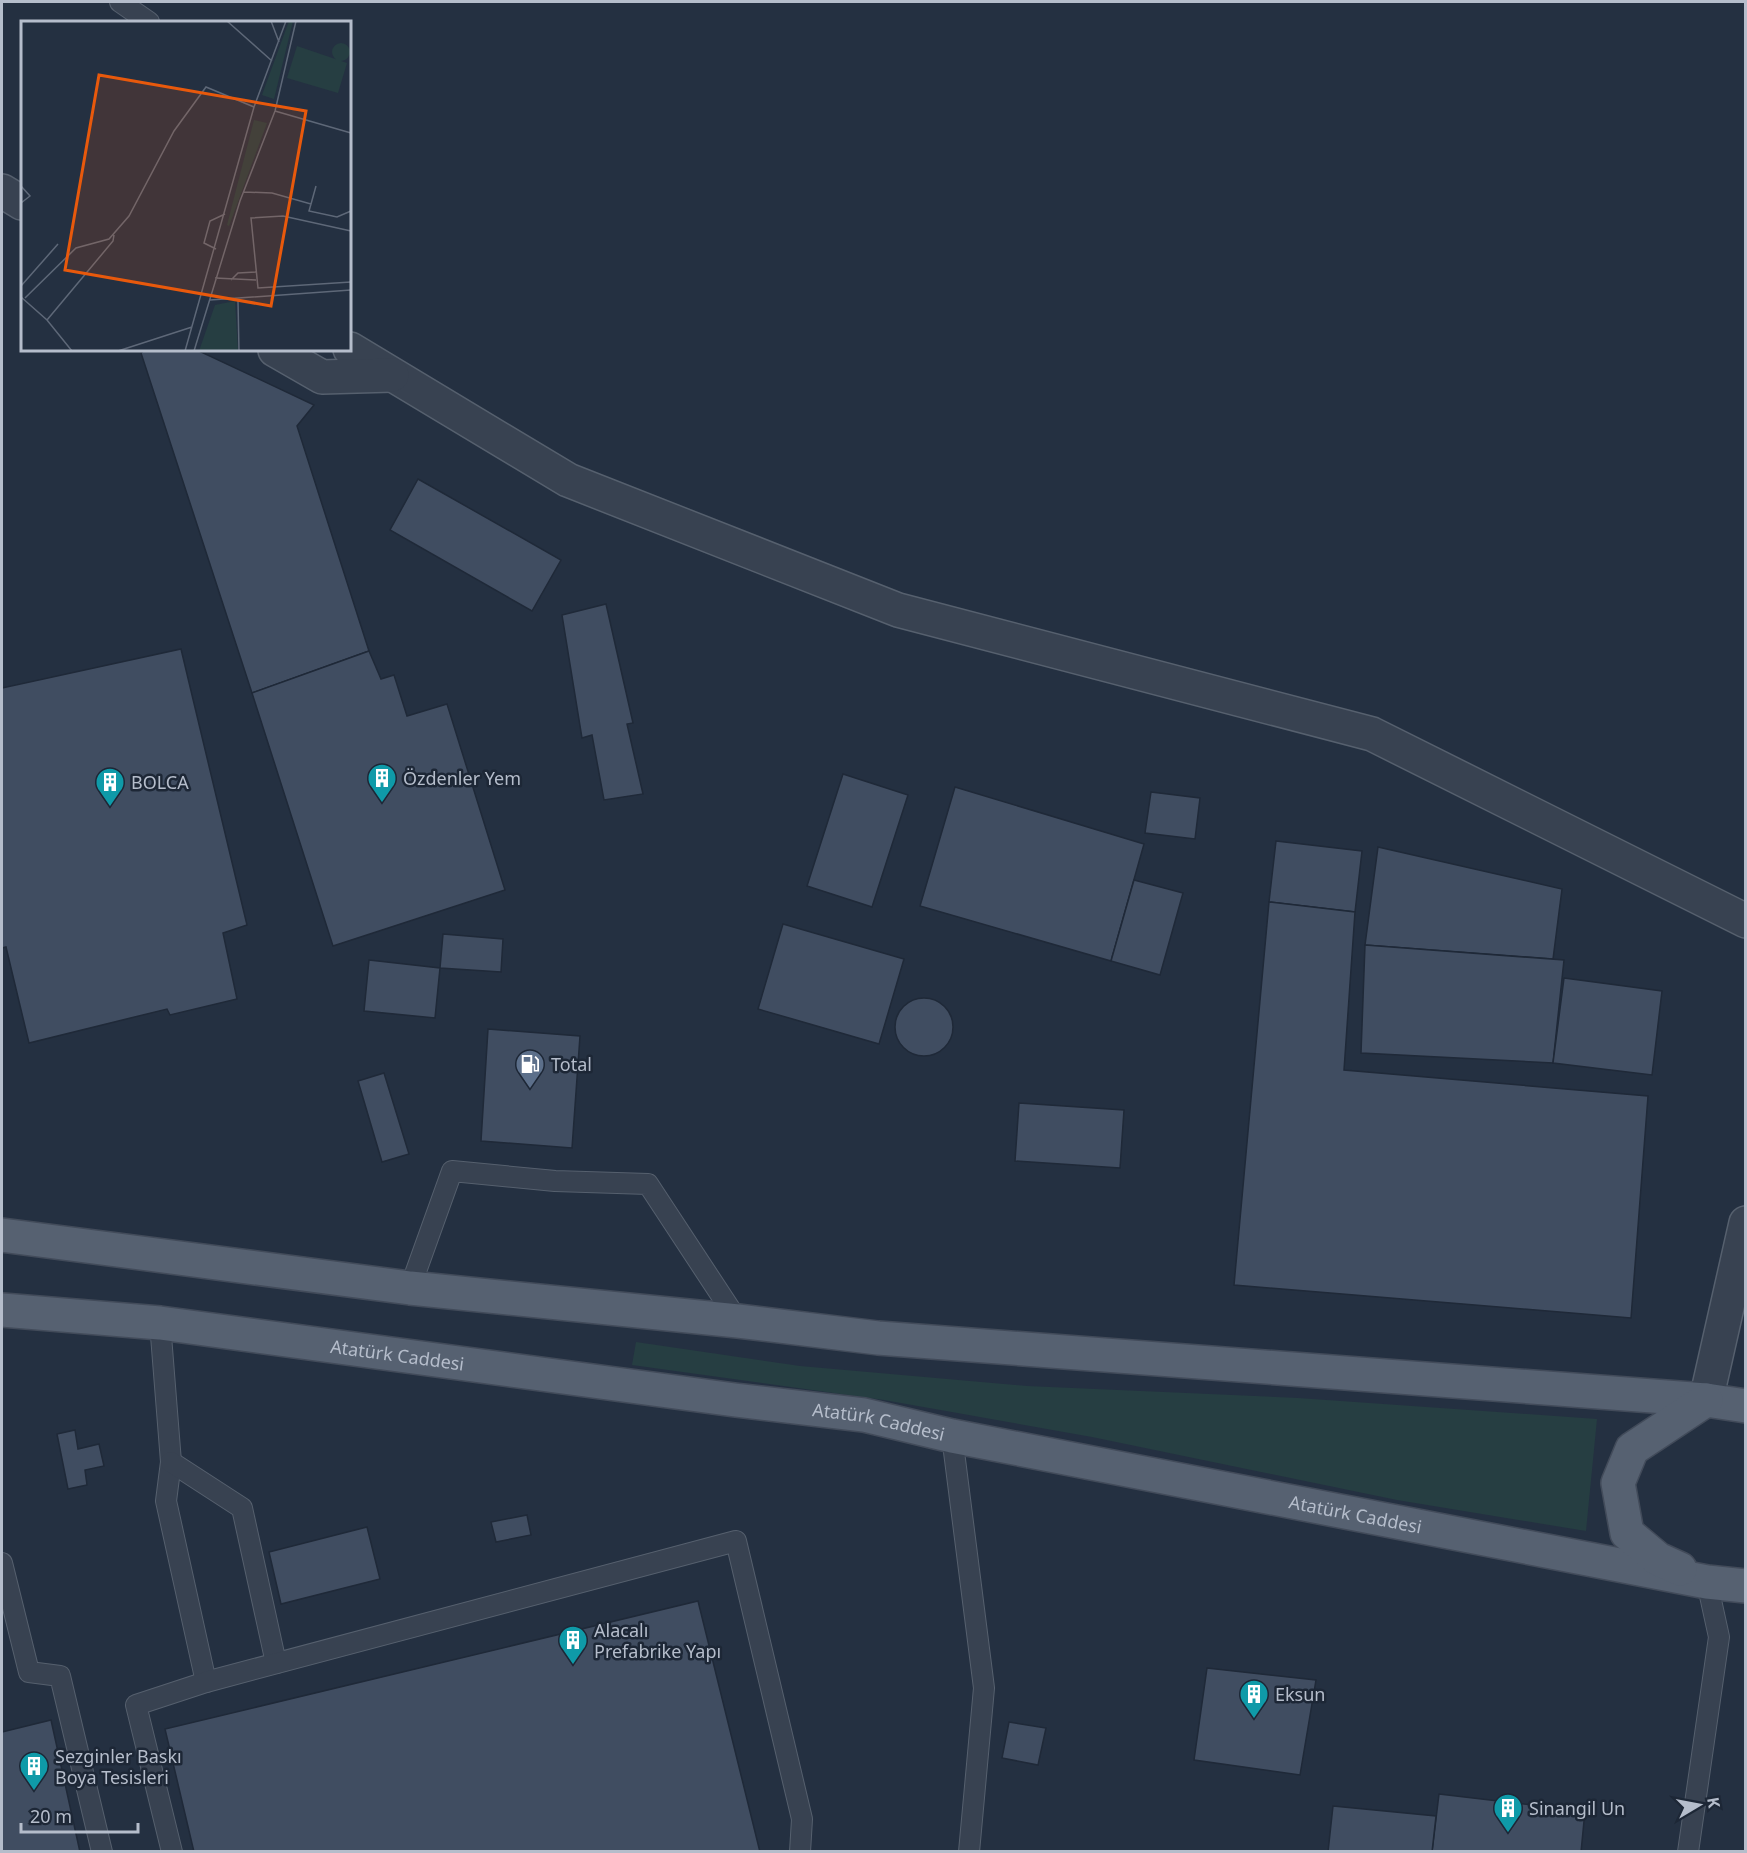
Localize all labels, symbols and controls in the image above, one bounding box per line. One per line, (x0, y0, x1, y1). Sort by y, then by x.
inset map (21, 21, 351, 351)
building icon: Özdenler Yem (366, 762, 398, 804)
building icon: BOLCA (94, 766, 126, 808)
place label: Özdenler Yem (403, 766, 521, 790)
place label: BOLCA (131, 770, 189, 794)
fuel station icon: Total (514, 1048, 546, 1090)
place label: Total (551, 1052, 592, 1076)
street label: Atatürk Caddesi (329, 1334, 466, 1376)
street label: Atatürk Caddesi (811, 1397, 947, 1446)
street label: Atatürk Caddesi (1287, 1489, 1424, 1539)
place label: Alacalı Prefabrike Yapı (594, 1618, 721, 1663)
building icon: Alacalı Prefabrike Yapı (557, 1624, 589, 1666)
building icon: Eksun (1238, 1678, 1270, 1720)
place label: Eksun (1275, 1682, 1326, 1706)
place label: Sezginler Baskı Boya Tesisleri (55, 1744, 182, 1789)
building icon: Sezginler Baskı Boya Tesisleri (18, 1750, 50, 1792)
north arrow (1669, 1775, 1729, 1835)
building icon: Sinangil Un (1492, 1792, 1524, 1834)
text: K (1702, 1795, 1726, 1810)
scale bar (21, 1796, 138, 1834)
place label: Sinangil Un (1529, 1796, 1625, 1820)
text: 20 m (30, 1804, 72, 1828)

